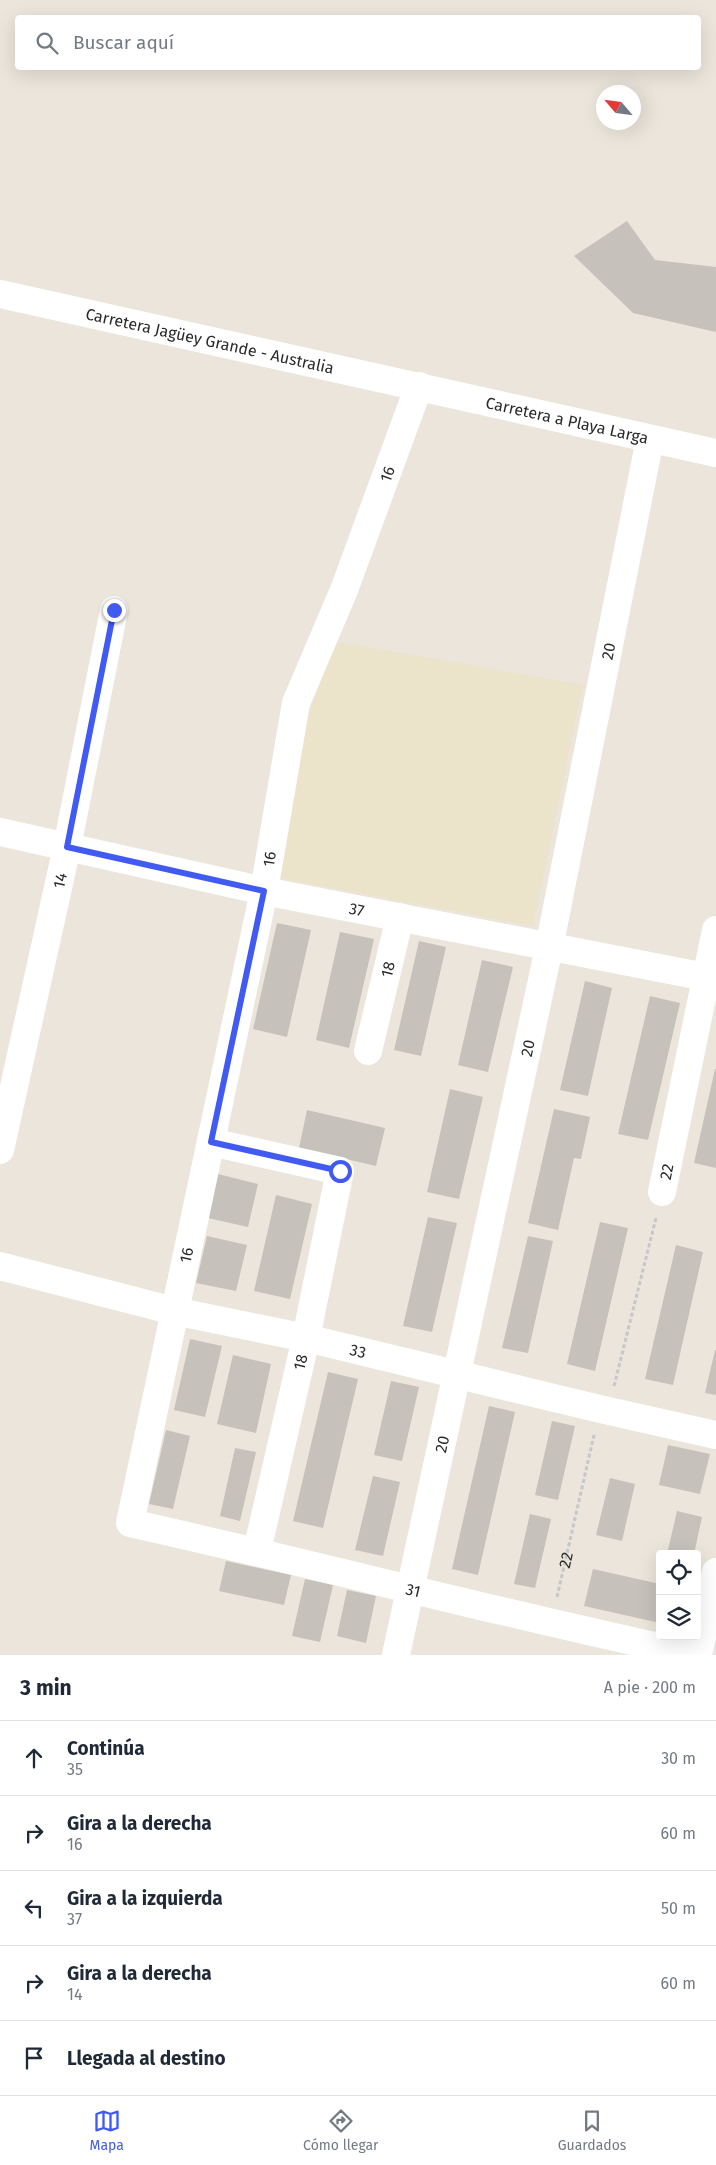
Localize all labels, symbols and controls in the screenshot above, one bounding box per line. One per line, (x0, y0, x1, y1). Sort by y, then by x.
search box (15, 15, 701, 70)
icon: search (33, 29, 61, 57)
text: Buscar aquí (73, 31, 174, 54)
north arrow (596, 85, 641, 130)
street label: Carretera Jagüey Grande - Australia (84, 304, 336, 378)
street label: Carretera a Playa Larga (484, 393, 650, 448)
street label: 16 (376, 464, 399, 485)
route end (103, 599, 126, 622)
street label: 20 (597, 641, 619, 661)
street label: 16 (259, 850, 280, 868)
street label: 14 (49, 871, 71, 890)
street label: 37 (347, 899, 366, 920)
street label: 18 (377, 959, 399, 979)
street label: 20 (517, 1038, 539, 1058)
route start (329, 1160, 352, 1183)
street label: 22 (656, 1162, 678, 1181)
street label: 16 (176, 1246, 197, 1265)
street label: 33 (348, 1340, 368, 1362)
street label: 18 (289, 1352, 312, 1372)
street label: 20 (431, 1434, 453, 1454)
street label: 22 (555, 1550, 577, 1570)
map controls (656, 1550, 701, 1640)
button: locate (656, 1550, 701, 1595)
street label: 31 (404, 1579, 422, 1601)
button: layers (656, 1595, 701, 1640)
text: 3 min (20, 1675, 72, 1701)
text: A pie · 200 m (604, 1678, 696, 1697)
text: Continúa (67, 1737, 145, 1760)
icon: ahead (20, 1744, 48, 1772)
text: 30 m (661, 1749, 696, 1768)
text: 35 (67, 1760, 83, 1779)
text: Gira a la derecha (67, 1812, 212, 1835)
icon: right (20, 1819, 48, 1847)
text: 60 m (661, 1824, 696, 1843)
text: 16 (67, 1835, 82, 1854)
text: Gira a la izquierda (67, 1887, 223, 1910)
icon: left (20, 1894, 48, 1922)
text: 50 m (661, 1899, 696, 1918)
text: 37 (67, 1910, 82, 1929)
text: Gira a la derecha (67, 1962, 212, 1985)
icon: right (20, 1969, 48, 1997)
text: 60 m (661, 1974, 696, 1993)
text: 14 (67, 1985, 82, 2004)
icon: arrive (20, 2044, 48, 2072)
text: Llegada al destino (67, 2047, 226, 2070)
tab: Mapa (90, 2107, 124, 2154)
tab: Cómo llegar (303, 2107, 379, 2154)
tab: Guardados (558, 2107, 626, 2154)

